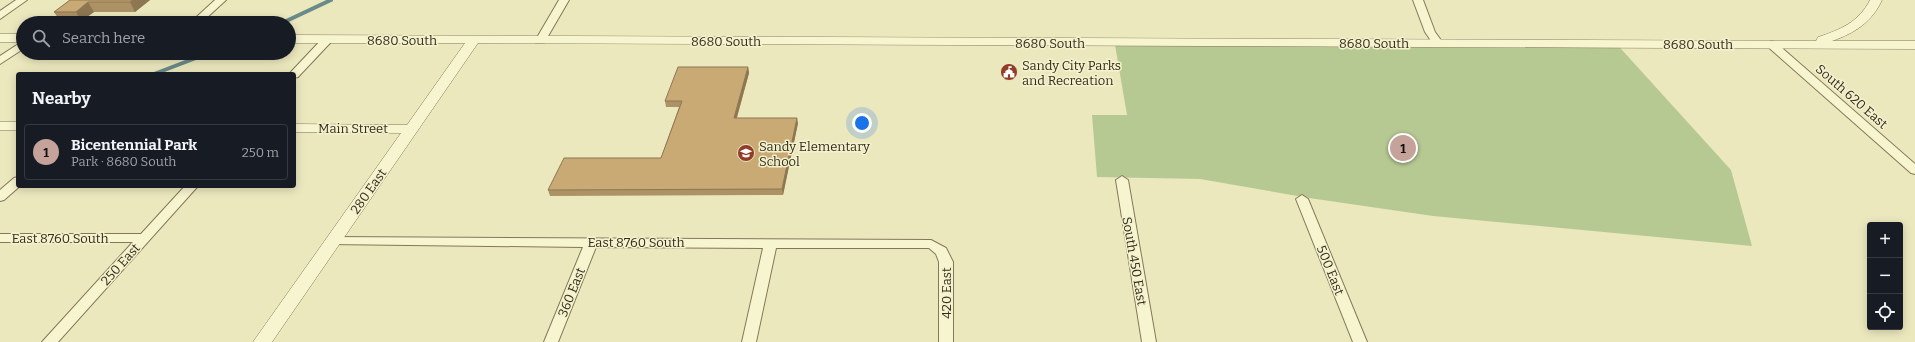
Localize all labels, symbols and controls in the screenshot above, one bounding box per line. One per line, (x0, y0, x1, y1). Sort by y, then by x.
search box (16, 16, 296, 60)
icon: search (30, 27, 52, 49)
text: Search here (62, 29, 145, 47)
street label: 8680 South (367, 33, 437, 48)
street label: 8680 South (691, 34, 761, 49)
street label: 8680 South (1015, 36, 1085, 51)
street label: 8680 South (1339, 36, 1409, 51)
street label: 8680 South (1663, 37, 1733, 52)
place label: Sandy City Parks and Recreation (1022, 58, 1121, 88)
street label: South 620 East (1813, 61, 1891, 132)
public building icon: Sandy City Parks and Recreation (999, 62, 1019, 82)
text: Nearby (32, 88, 91, 109)
your location (852, 113, 872, 133)
street label: Main Street (318, 121, 388, 136)
pin: 1 (1390, 133, 1416, 163)
text: Bicentennial Park (71, 136, 197, 154)
place label: Sandy Elementary School (759, 139, 870, 169)
school or university icon: Sandy Elementary School (736, 143, 756, 163)
text: 1 (43, 145, 49, 160)
text: 250 m (242, 145, 279, 160)
text: Park · 8680 South (71, 154, 176, 169)
street label: 280 East (347, 166, 390, 217)
street label: South 450 East (1119, 216, 1150, 307)
map controls (1867, 222, 1903, 330)
button: + (1867, 222, 1903, 258)
street label: East 8760 South (11, 231, 109, 246)
street label: East 8760 South (587, 235, 685, 250)
street label: 250 East (98, 240, 143, 288)
street label: 500 East (1314, 243, 1347, 297)
button: − (1867, 258, 1903, 294)
street label: 360 East (555, 265, 588, 319)
street label: 420 East (939, 267, 954, 319)
button: locate (1867, 294, 1903, 330)

